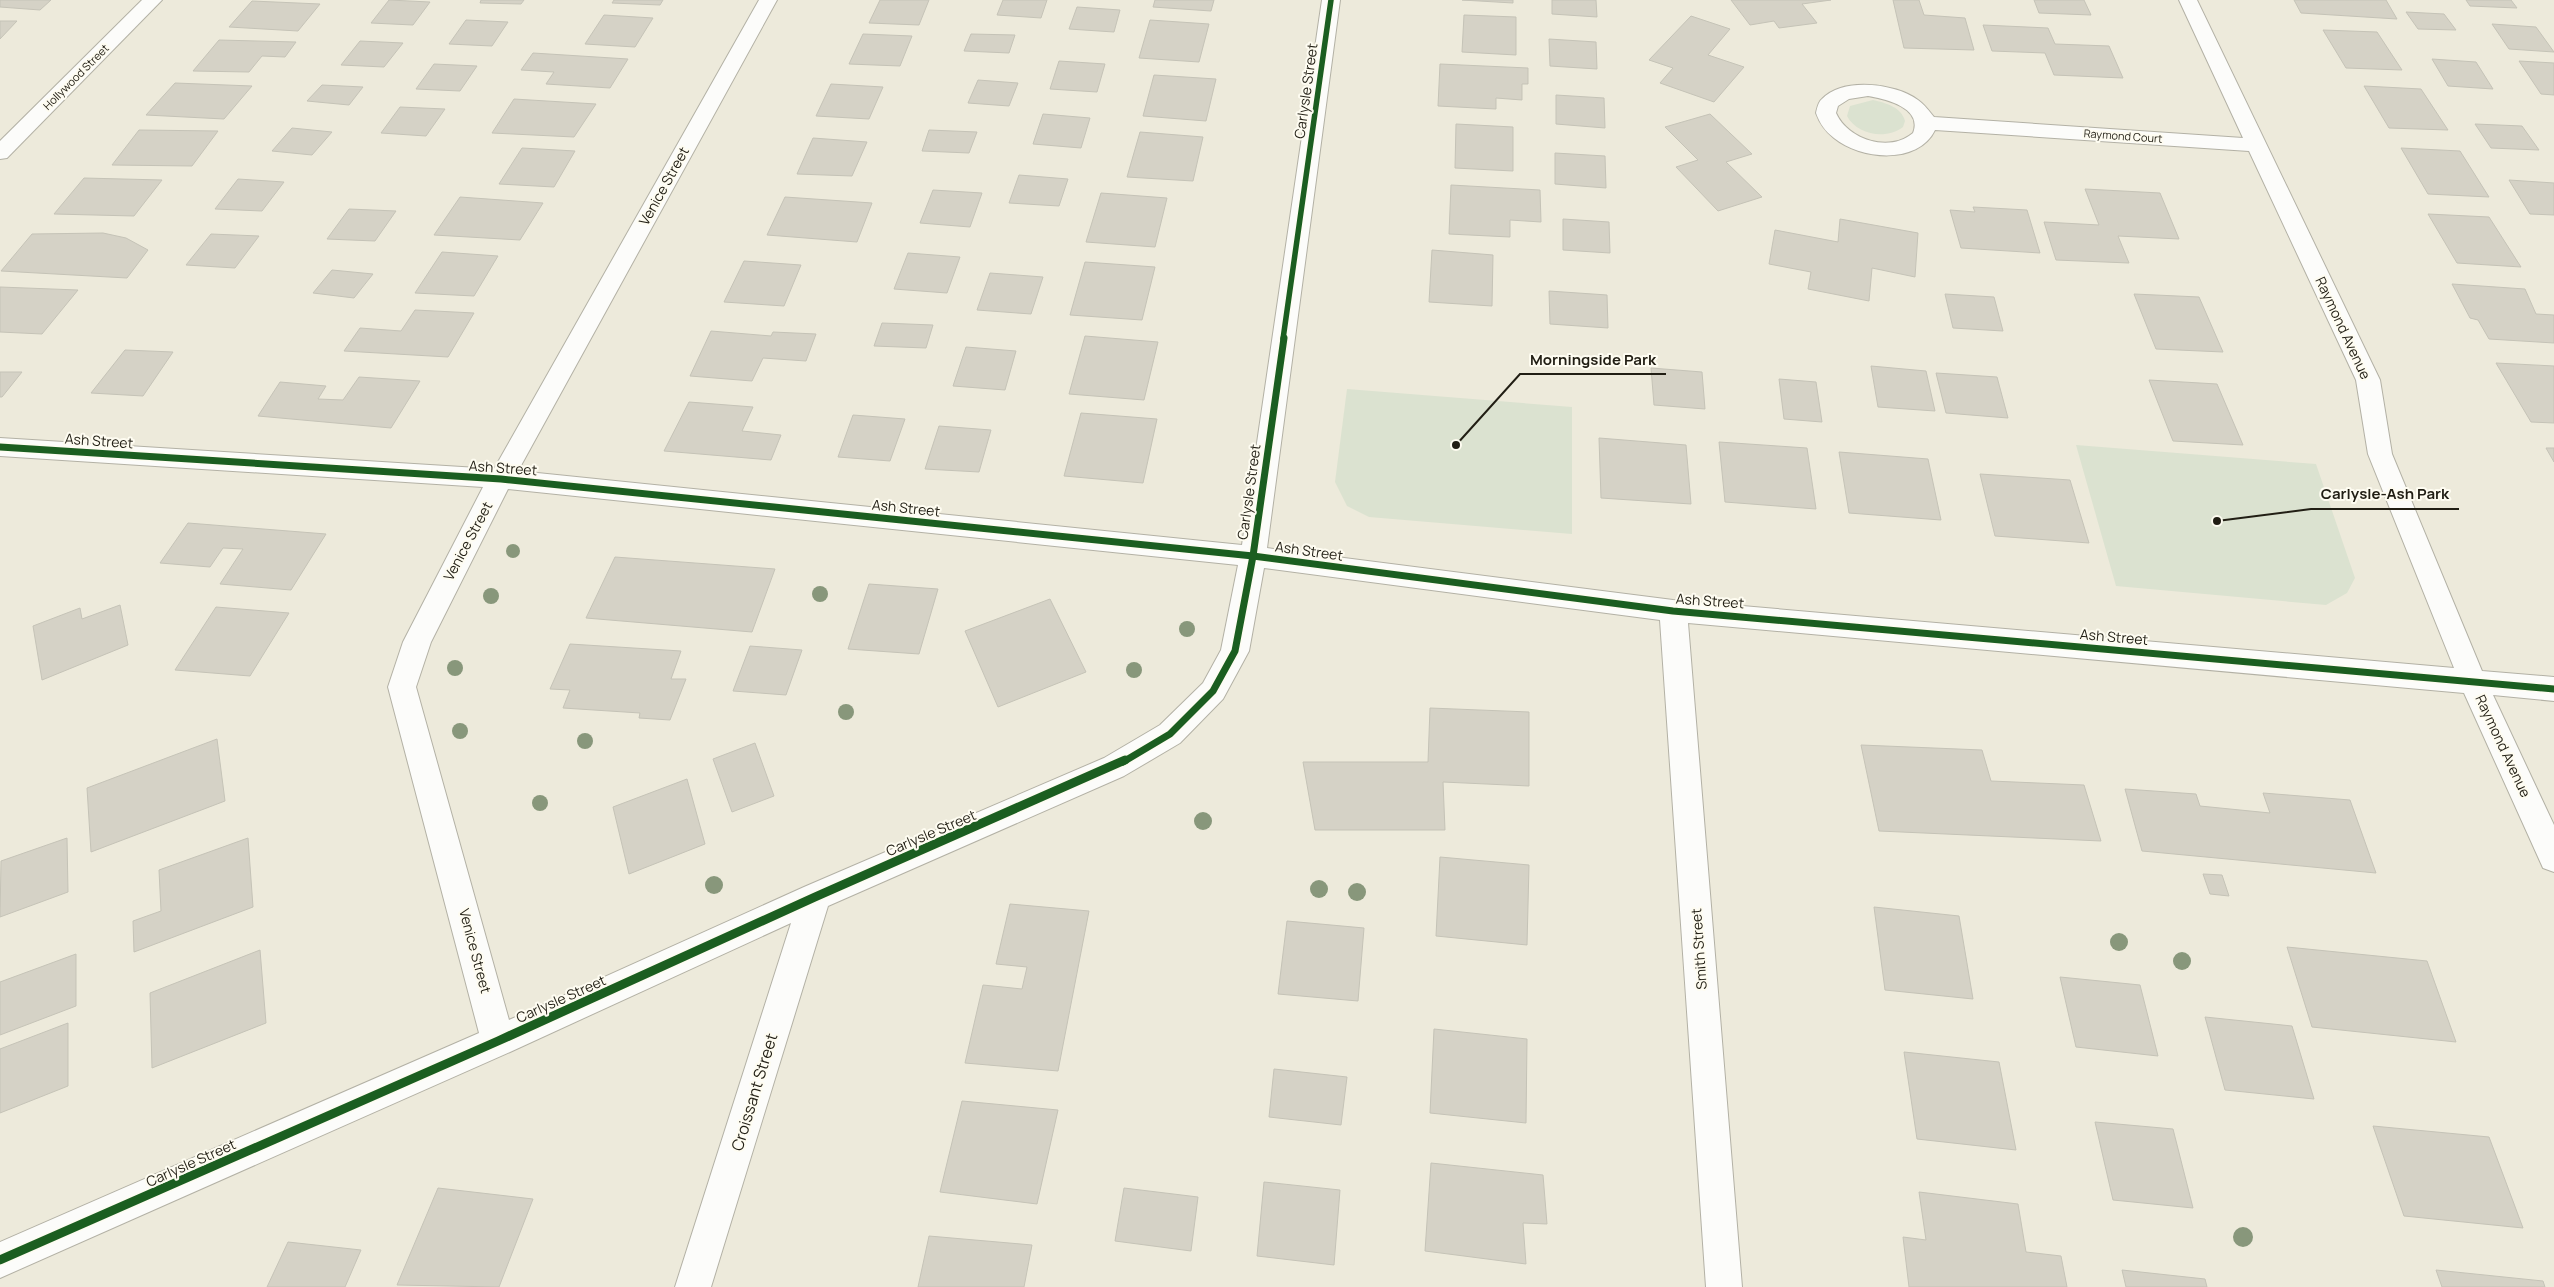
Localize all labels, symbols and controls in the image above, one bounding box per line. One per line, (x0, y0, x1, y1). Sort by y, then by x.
street label: Hollywood Street (39, 40, 112, 113)
street label: Carlysle Street (1289, 42, 1322, 140)
street label: Raymond Court (2083, 125, 2163, 146)
street label: Venice Street (634, 143, 693, 228)
street label: Raymond Avenue (2311, 273, 2376, 382)
callout: Morningside Park (1520, 344, 1666, 374)
text: Morningside Park (1530, 349, 1657, 370)
street label: Ash Street (64, 429, 134, 452)
street label: Carlysle Street (1232, 443, 1265, 541)
street label: Ash Street (468, 456, 538, 479)
callout: Carlysle-Ash Park (2311, 479, 2459, 509)
text: Carlysle-Ash Park (2321, 483, 2450, 504)
street label: Ash Street (871, 494, 941, 521)
street label: Venice Street (439, 498, 497, 584)
street label: Ash Street (1274, 536, 1345, 565)
street label: Ash Street (1675, 589, 1745, 612)
street label: Ash Street (2079, 624, 2149, 649)
street label: Raymond Avenue (2471, 691, 2536, 800)
street label: Carlysle Street (883, 805, 979, 860)
street label: Venice Street (455, 906, 496, 996)
street label: Smith Street (1686, 907, 1711, 990)
street label: Carlysle Street (513, 970, 609, 1027)
street label: Croissant Street (726, 1030, 782, 1154)
street label: Carlysle Street (143, 1134, 239, 1191)

